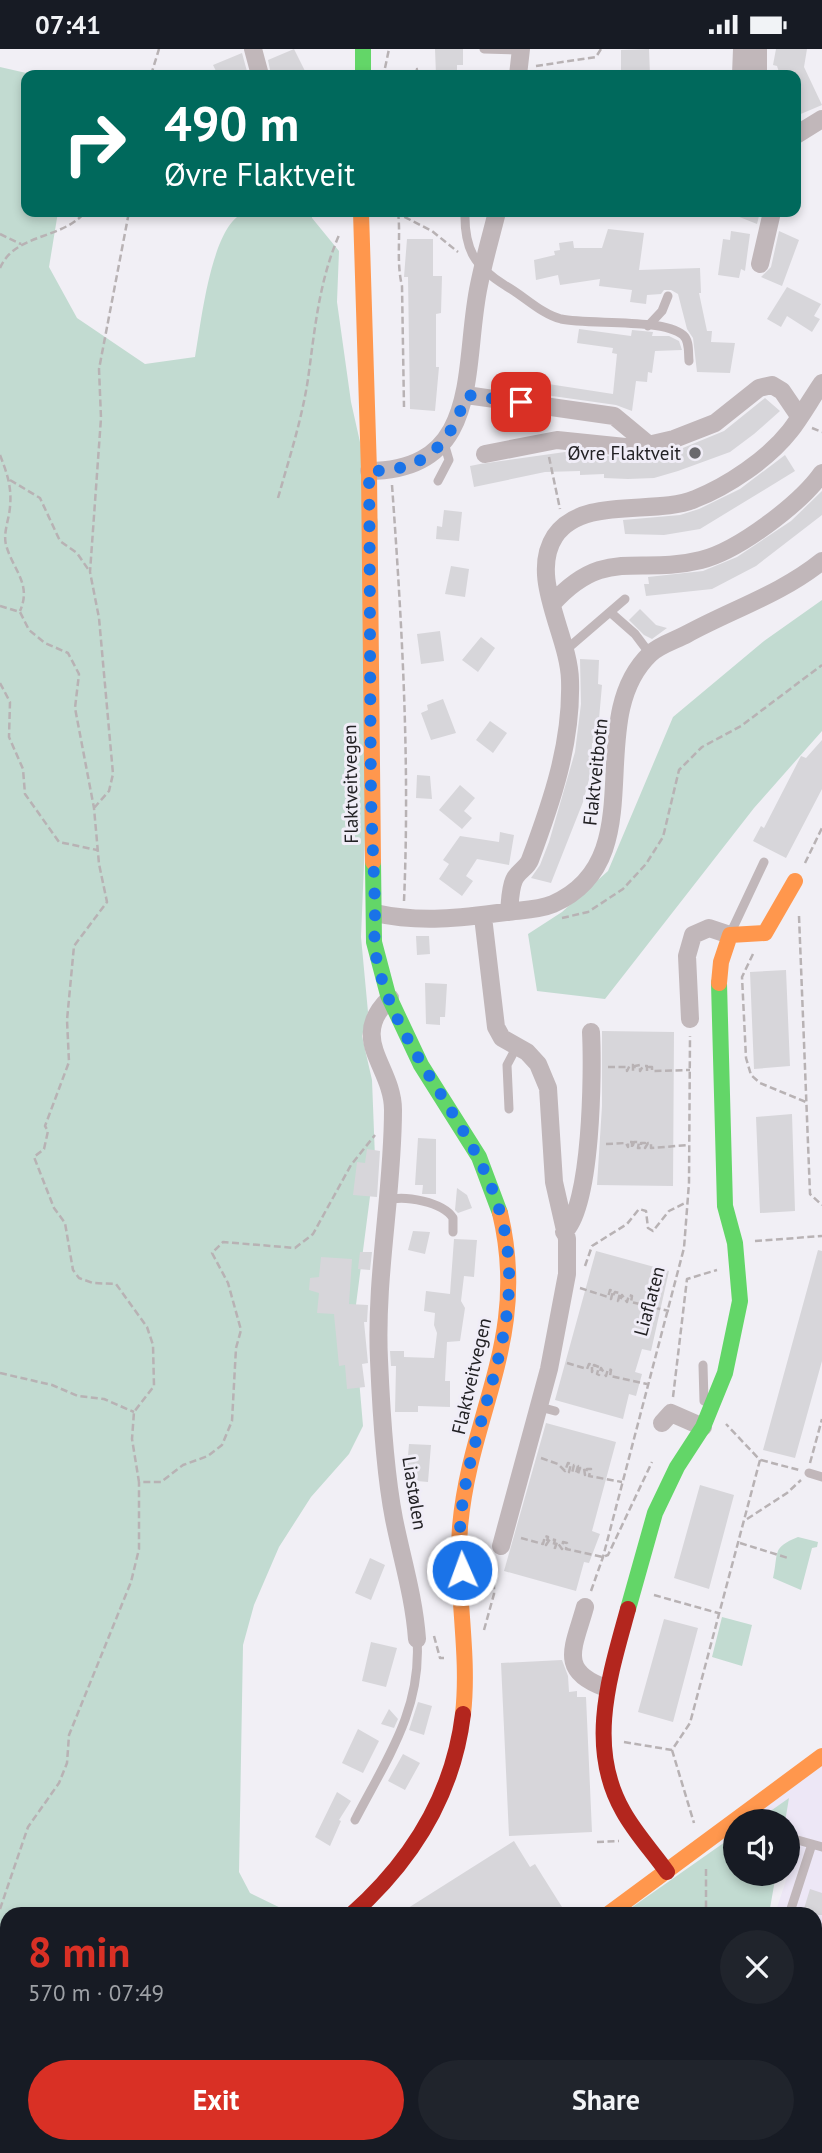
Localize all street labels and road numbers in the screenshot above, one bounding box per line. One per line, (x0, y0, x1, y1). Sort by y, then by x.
street label: Flaktveitbotn (577, 717, 613, 827)
street label: Flaktveitvegen (337, 724, 363, 844)
street label: Liaflaten (628, 1264, 670, 1338)
street label: Flaktveitvegen (446, 1315, 496, 1437)
street label: Liastølen (397, 1454, 433, 1532)

